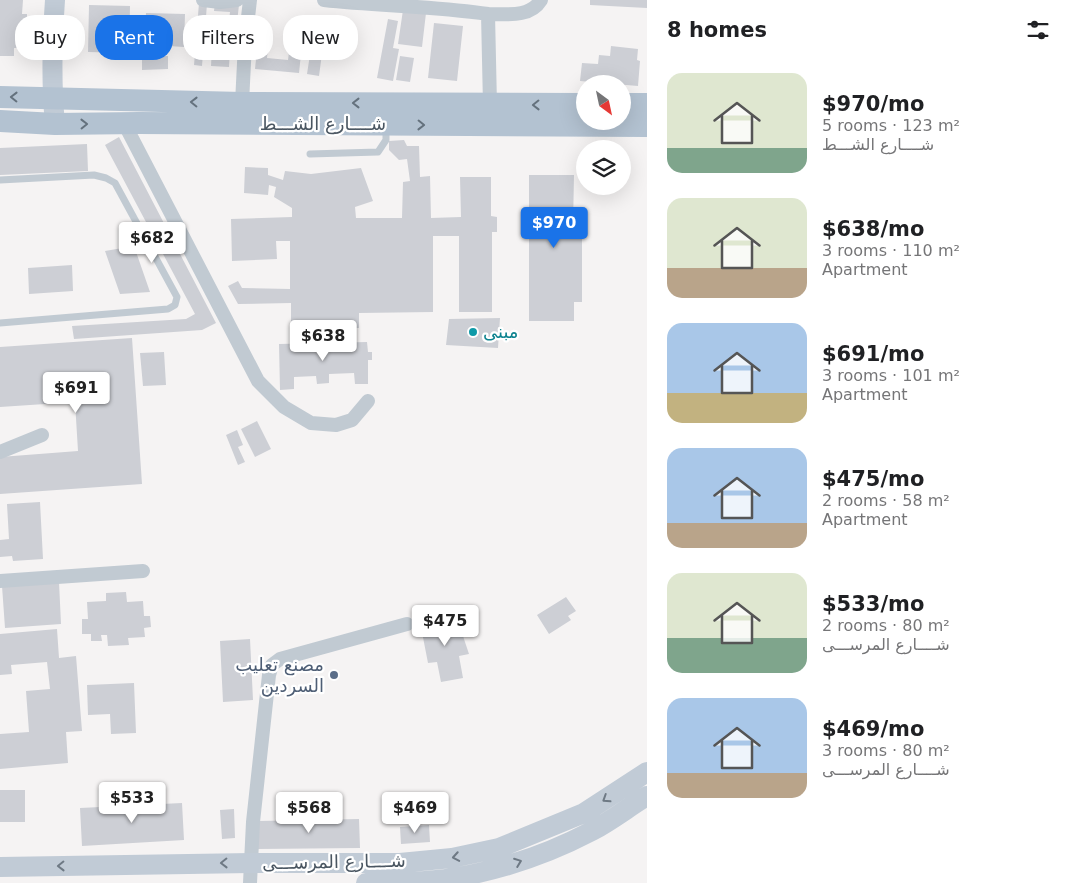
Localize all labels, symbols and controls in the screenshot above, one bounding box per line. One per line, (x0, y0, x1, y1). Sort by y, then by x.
chip: Buy (15, 15, 85, 60)
chip: Rent (95, 15, 173, 60)
chip: Filters (183, 15, 273, 60)
chip: New (283, 15, 358, 60)
icon: filters (1024, 16, 1052, 44)
text: 8 homes (667, 18, 767, 42)
north arrow (576, 75, 631, 130)
map controls (576, 75, 631, 195)
one-way arrow (10, 92, 18, 103)
text: $970/mo (822, 92, 924, 116)
icon: home (707, 93, 767, 153)
one-way arrow (190, 96, 198, 107)
one-way arrow (352, 98, 360, 109)
one-way arrow (532, 99, 540, 110)
street label: شــــارع الشـــط (260, 113, 386, 135)
text: 5 rooms · 123 m² (822, 116, 960, 135)
one-way arrow (80, 119, 88, 129)
one-way arrow (417, 119, 425, 130)
text: شــــارع الشـــط (822, 135, 934, 154)
button: layers (576, 140, 631, 195)
pin: $970 (524, 206, 584, 249)
text: $970 (532, 213, 576, 232)
text: $638/mo (822, 217, 924, 241)
icon: home (707, 218, 767, 278)
pin: $682 (122, 222, 182, 264)
text: $682 (130, 228, 174, 247)
text: 3 rooms · 110 m² (822, 241, 960, 260)
text: Apartment (822, 260, 908, 279)
pin: $638 (293, 320, 353, 362)
place label: مبنى (483, 321, 519, 342)
text: $638 (301, 326, 345, 345)
marker: مبنى (467, 326, 479, 338)
text: $691/mo (822, 342, 924, 366)
icon: home (707, 343, 767, 403)
text: 3 rooms · 101 m² (822, 366, 960, 385)
pin: $691 (46, 372, 106, 414)
text: $691 (54, 378, 98, 397)
text: Apartment (822, 385, 908, 404)
text: $475/mo (822, 467, 924, 491)
icon: home (707, 468, 767, 528)
text: 2 rooms · 58 m² (822, 491, 950, 510)
text: Apartment (822, 510, 908, 529)
text: $533/mo (822, 592, 924, 616)
icon: home (707, 593, 767, 653)
pin: $475 (415, 604, 475, 647)
text: $475 (423, 611, 467, 630)
text: 2 rooms · 80 m² (822, 616, 950, 635)
text: شــــارع المرســـى (822, 635, 950, 654)
place label: مصنع تعليب السردين (235, 654, 324, 697)
marker: مصنع تعليب السردين (328, 669, 340, 681)
text: $469/mo (822, 717, 924, 741)
icon: home (707, 718, 767, 778)
text: 3 rooms · 80 m² (822, 741, 950, 760)
text: شــــارع المرســـى (822, 760, 950, 779)
pin: $533 (102, 782, 162, 824)
text: $533 (110, 788, 154, 807)
pin: $568 (279, 792, 339, 834)
pin: $469 (385, 792, 445, 834)
one-way arrow (602, 792, 611, 802)
text: $568 (287, 798, 331, 817)
text: $469 (393, 798, 437, 817)
street label: شــــارع المرســـى (262, 850, 406, 874)
one-way arrow (451, 851, 460, 862)
one-way arrow (219, 858, 227, 868)
one-way arrow (513, 858, 521, 868)
one-way arrow (57, 861, 64, 871)

